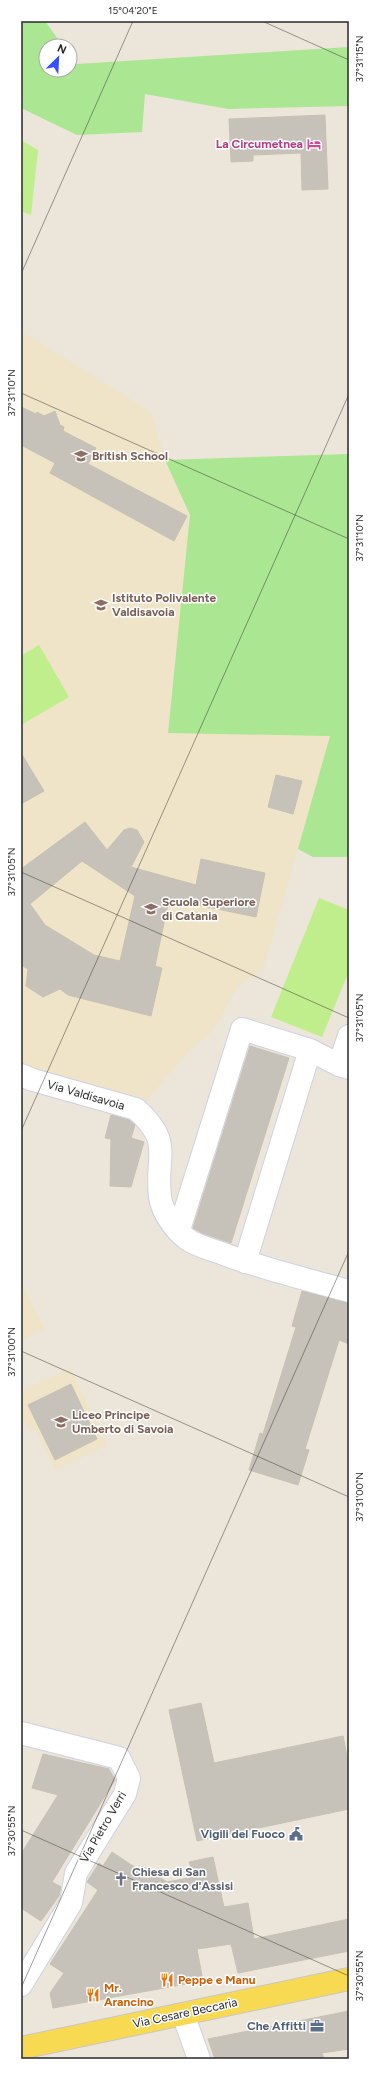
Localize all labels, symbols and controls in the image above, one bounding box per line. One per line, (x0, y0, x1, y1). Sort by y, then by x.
text: 15°04'20"E (108, 4, 158, 17)
text: 37°31'15"N (353, 36, 366, 82)
north arrow (38, 38, 78, 78)
text: N (55, 42, 68, 57)
hotel icon: La Circumetnea (306, 136, 322, 152)
place label: La Circumetnea (216, 137, 303, 151)
text: 37°31'10"N (5, 369, 18, 417)
school or university icon: British School (73, 448, 89, 464)
place label: British School (92, 449, 168, 463)
text: 37°31'10"N (353, 514, 366, 562)
place label: Istituto Polivalente Valdisavoia (112, 591, 216, 619)
school or university icon: Istituto Polivalente Valdisavoia (93, 597, 109, 613)
text: 37°31'05"N (5, 847, 18, 897)
place label: Scuola Superiore di Catania (162, 895, 256, 923)
school or university icon: Scuola Superiore di Catania (143, 901, 159, 917)
text: 37°31'05"N (353, 993, 366, 1043)
street label: Via Valdisavoia (46, 1077, 126, 1113)
text: 37°31'00"N (5, 1327, 18, 1377)
place label: Liceo Principe Umberto di Savoia (72, 1408, 173, 1436)
school or university icon: Liceo Principe Umberto di Savoia (53, 1414, 69, 1430)
text: 37°31'00"N (353, 1472, 366, 1522)
street label: Via Pietro Verri (77, 1789, 129, 1865)
text: 37°30'55"N (5, 1806, 18, 1856)
public building icon: Vigili del Fuoco (288, 1826, 304, 1842)
place label: Vigili del Fuoco (200, 1827, 285, 1841)
place label: Chiesa di San Francesco d'Assisi (132, 1865, 233, 1893)
church icon: Chiesa di San Francesco d'Assisi (113, 1871, 129, 1887)
text: 37°30'55"N (353, 1951, 366, 2001)
restaurant icon: Peppe e Manu (159, 1972, 175, 1988)
place label: Peppe e Manu (178, 1973, 256, 1987)
place label: Mr. Arancino (104, 1981, 154, 2009)
restaurant icon: Mr. Arancino (85, 1987, 101, 2003)
street label: Via Cesare Beccaria (131, 1995, 239, 2031)
office icon: Che Affitti (309, 2018, 325, 2034)
place label: Che Affitti (247, 2019, 306, 2033)

